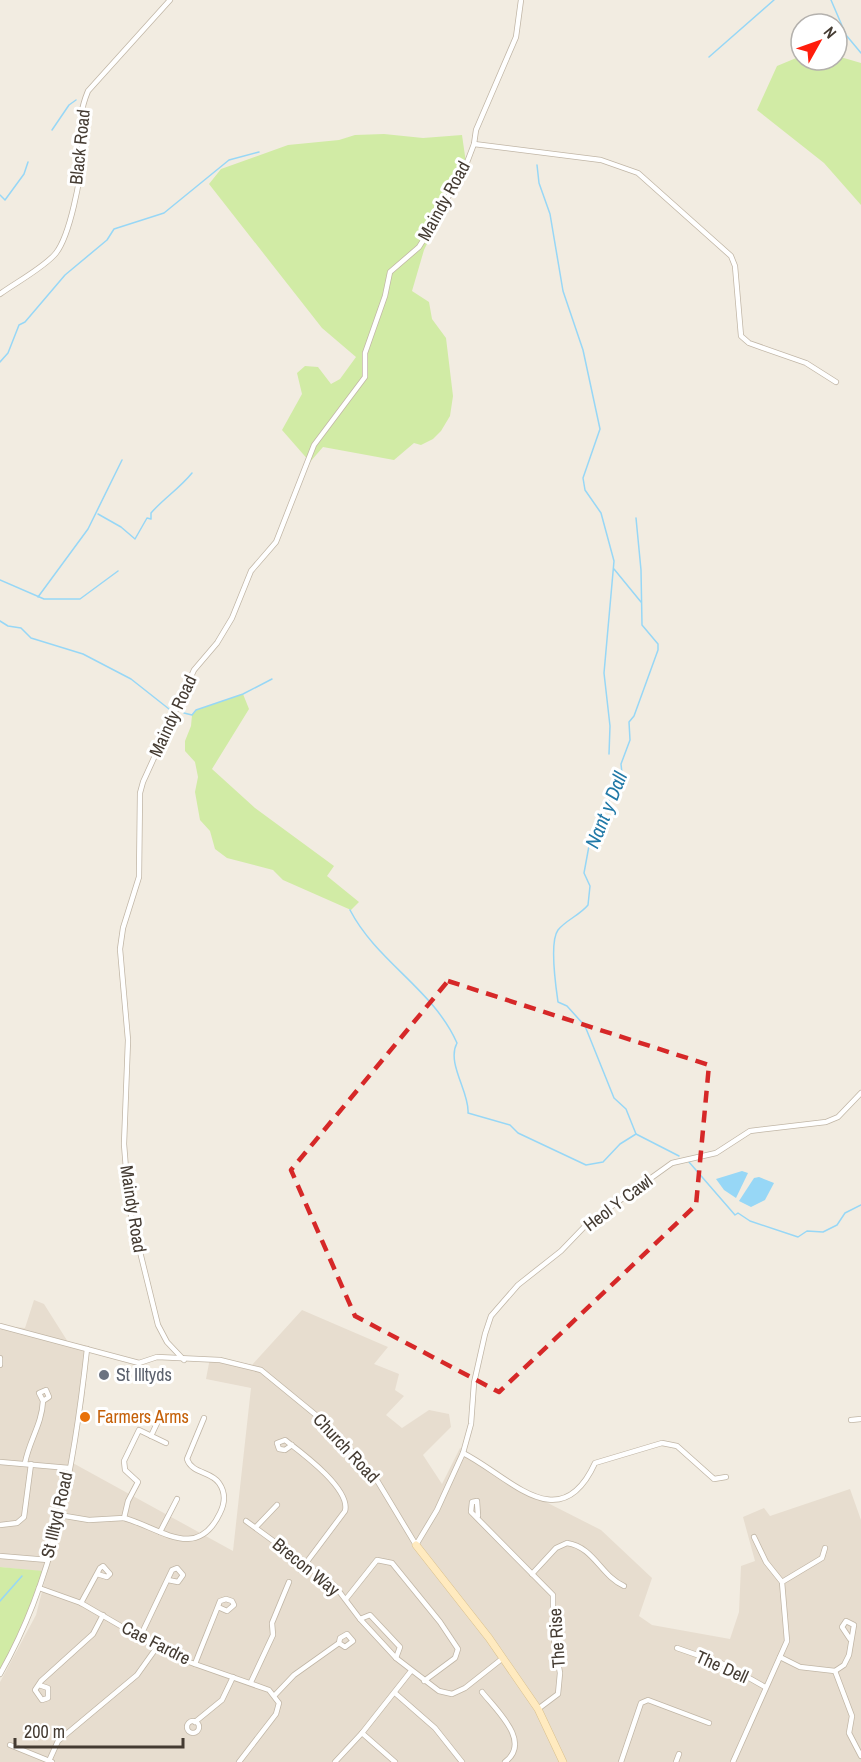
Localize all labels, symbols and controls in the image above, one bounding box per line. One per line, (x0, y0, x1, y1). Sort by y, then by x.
north arrow (789, 12, 849, 72)
text: N (819, 22, 842, 43)
street label: Black Road (63, 108, 96, 186)
street label: Maindy Road (411, 156, 476, 245)
street label: Maindy Road (143, 671, 202, 761)
water label: Nant y Dall (578, 767, 633, 852)
street label: Maindy Road (114, 1164, 153, 1254)
street label: Heol Y Cawl (578, 1168, 657, 1237)
place label: St Illtyds (116, 1362, 172, 1387)
marker: St Illtyds (97, 1368, 111, 1382)
place label: Farmers Arms (97, 1404, 189, 1429)
street label: Church Road (308, 1407, 385, 1488)
marker: Farmers Arms (78, 1410, 92, 1424)
street label: St Illtyd Road (34, 1469, 79, 1560)
street label: Brecon Way (267, 1532, 346, 1602)
street label: The Rise (542, 1607, 571, 1669)
street label: Cae Fardre (118, 1615, 195, 1670)
street label: The Dell (692, 1644, 752, 1689)
scale bar (15, 1711, 183, 1749)
text: 200 m (24, 1719, 65, 1744)

